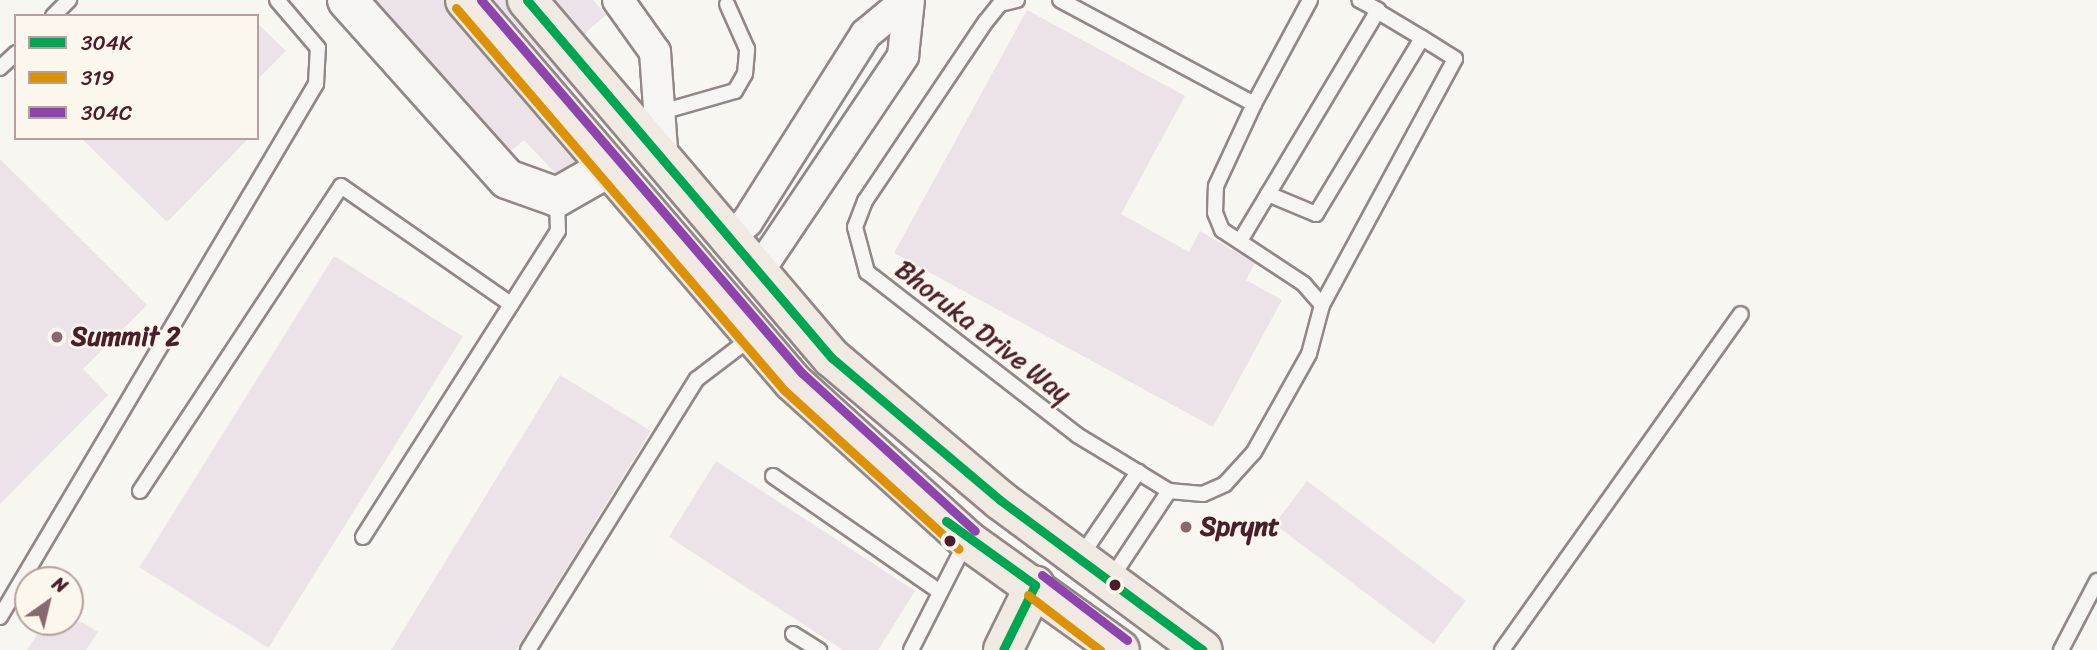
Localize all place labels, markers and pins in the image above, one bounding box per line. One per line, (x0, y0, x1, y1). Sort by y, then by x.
place label: Summit 2 (71, 321, 181, 353)
marker: Summit 2 (49, 329, 65, 345)
place label: Sprynt (1200, 511, 1279, 543)
marker: Sprynt (1178, 519, 1194, 535)
unlabelled marker (943, 534, 957, 548)
unlabelled marker (1108, 578, 1122, 592)

